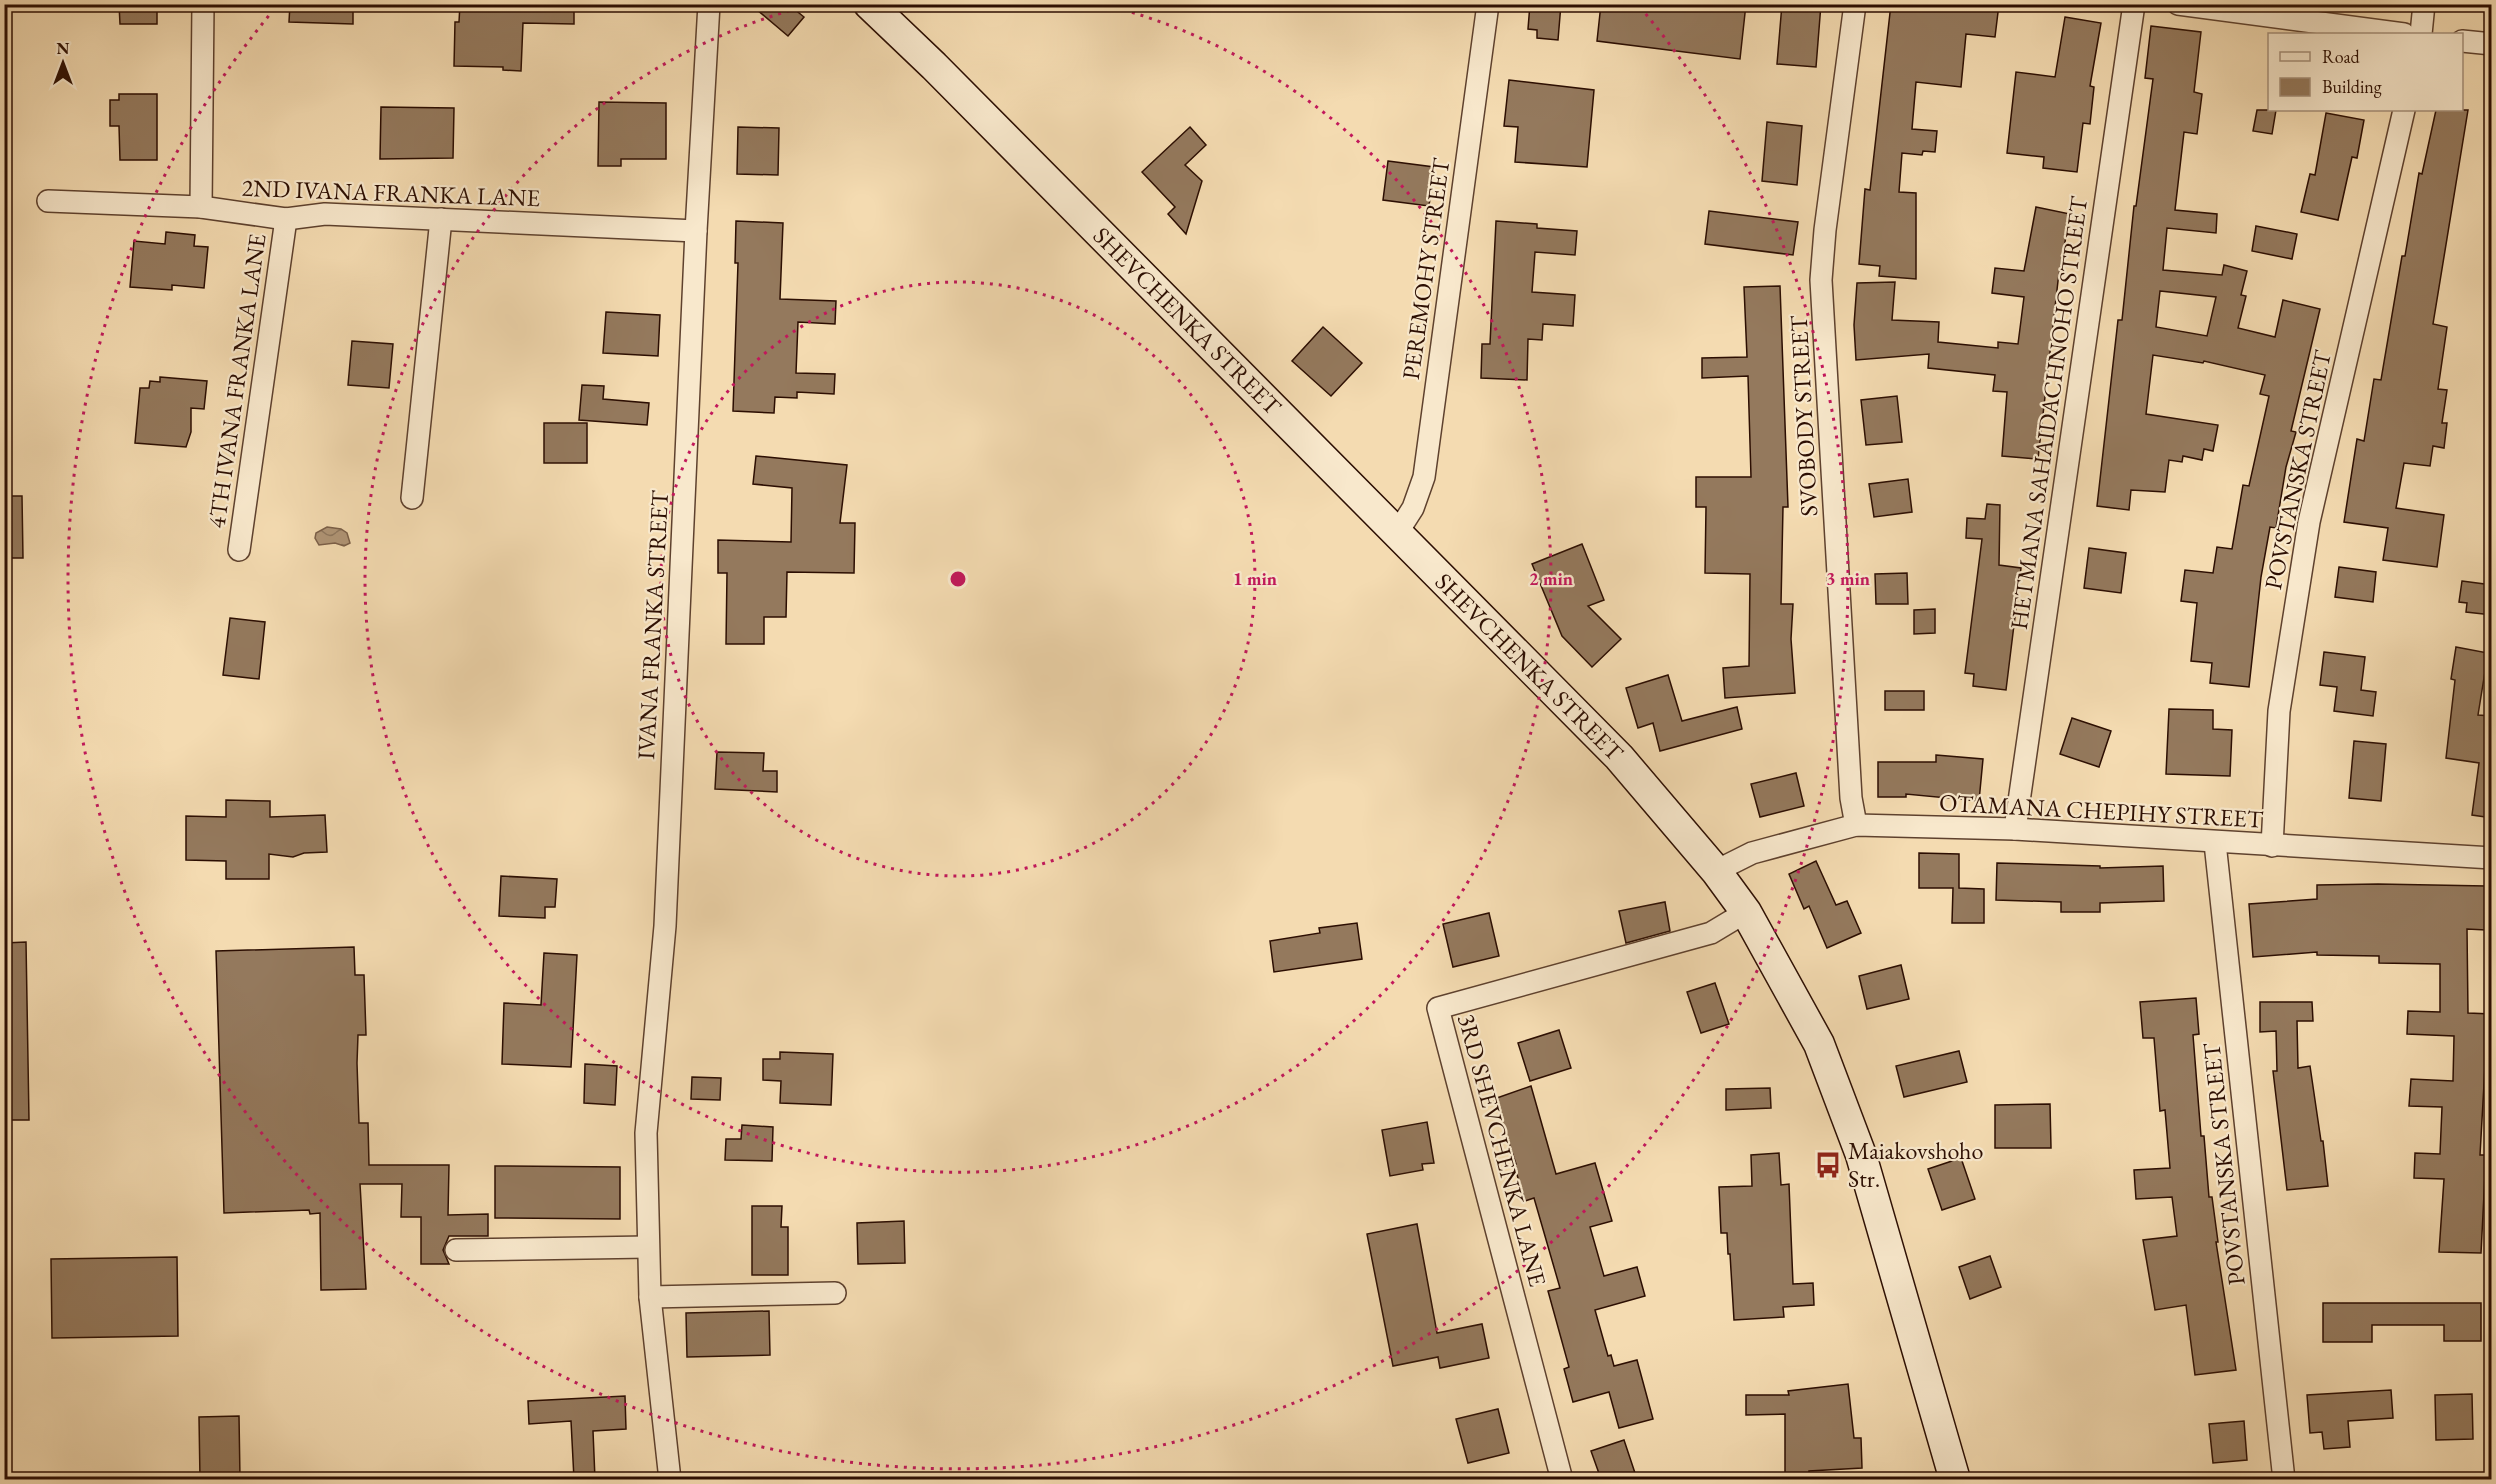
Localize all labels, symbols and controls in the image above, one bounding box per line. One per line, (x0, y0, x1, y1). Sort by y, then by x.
north arrow (33, 33, 93, 93)
legend (2268, 33, 2463, 111)
text: N (57, 38, 70, 59)
text: Road (2322, 45, 2361, 68)
text: Building (2322, 75, 2382, 98)
street label: PEREMOHY STREET (1395, 155, 1456, 381)
street label: 2ND IVANA FRANKA LANE (241, 172, 541, 213)
street label: HETMANA SAHAIDACHNOHO STREET (2003, 194, 2094, 631)
street label: SHEVCHENKA STREET (1087, 220, 1289, 422)
street label: 4TH IVANA FRANKA LANE (200, 232, 273, 530)
street label: SVOBODY STREET (1783, 314, 1824, 517)
street label: POVSTANSKA STREET (2257, 347, 2338, 592)
street label: IVANA FRANKA STREET (630, 489, 675, 760)
street label: SHEVCHENKA STREET (1429, 566, 1631, 768)
text: 1 min (1233, 567, 1277, 590)
text: 2 min (1529, 567, 1573, 590)
text: 3 min (1826, 567, 1870, 590)
centre of rings (948, 569, 968, 589)
street label: OTAMANA CHEPIHY STREET (1938, 787, 2265, 835)
street label: 3RD SHEVCHENKA LANE (1451, 1010, 1554, 1290)
street label: POVSTANSKA STREET (2195, 1041, 2252, 1287)
place label: Maiakovshoho Str. (1848, 1135, 1983, 1194)
bus stop icon: Maiakovshoho Str. (1813, 1150, 1843, 1180)

